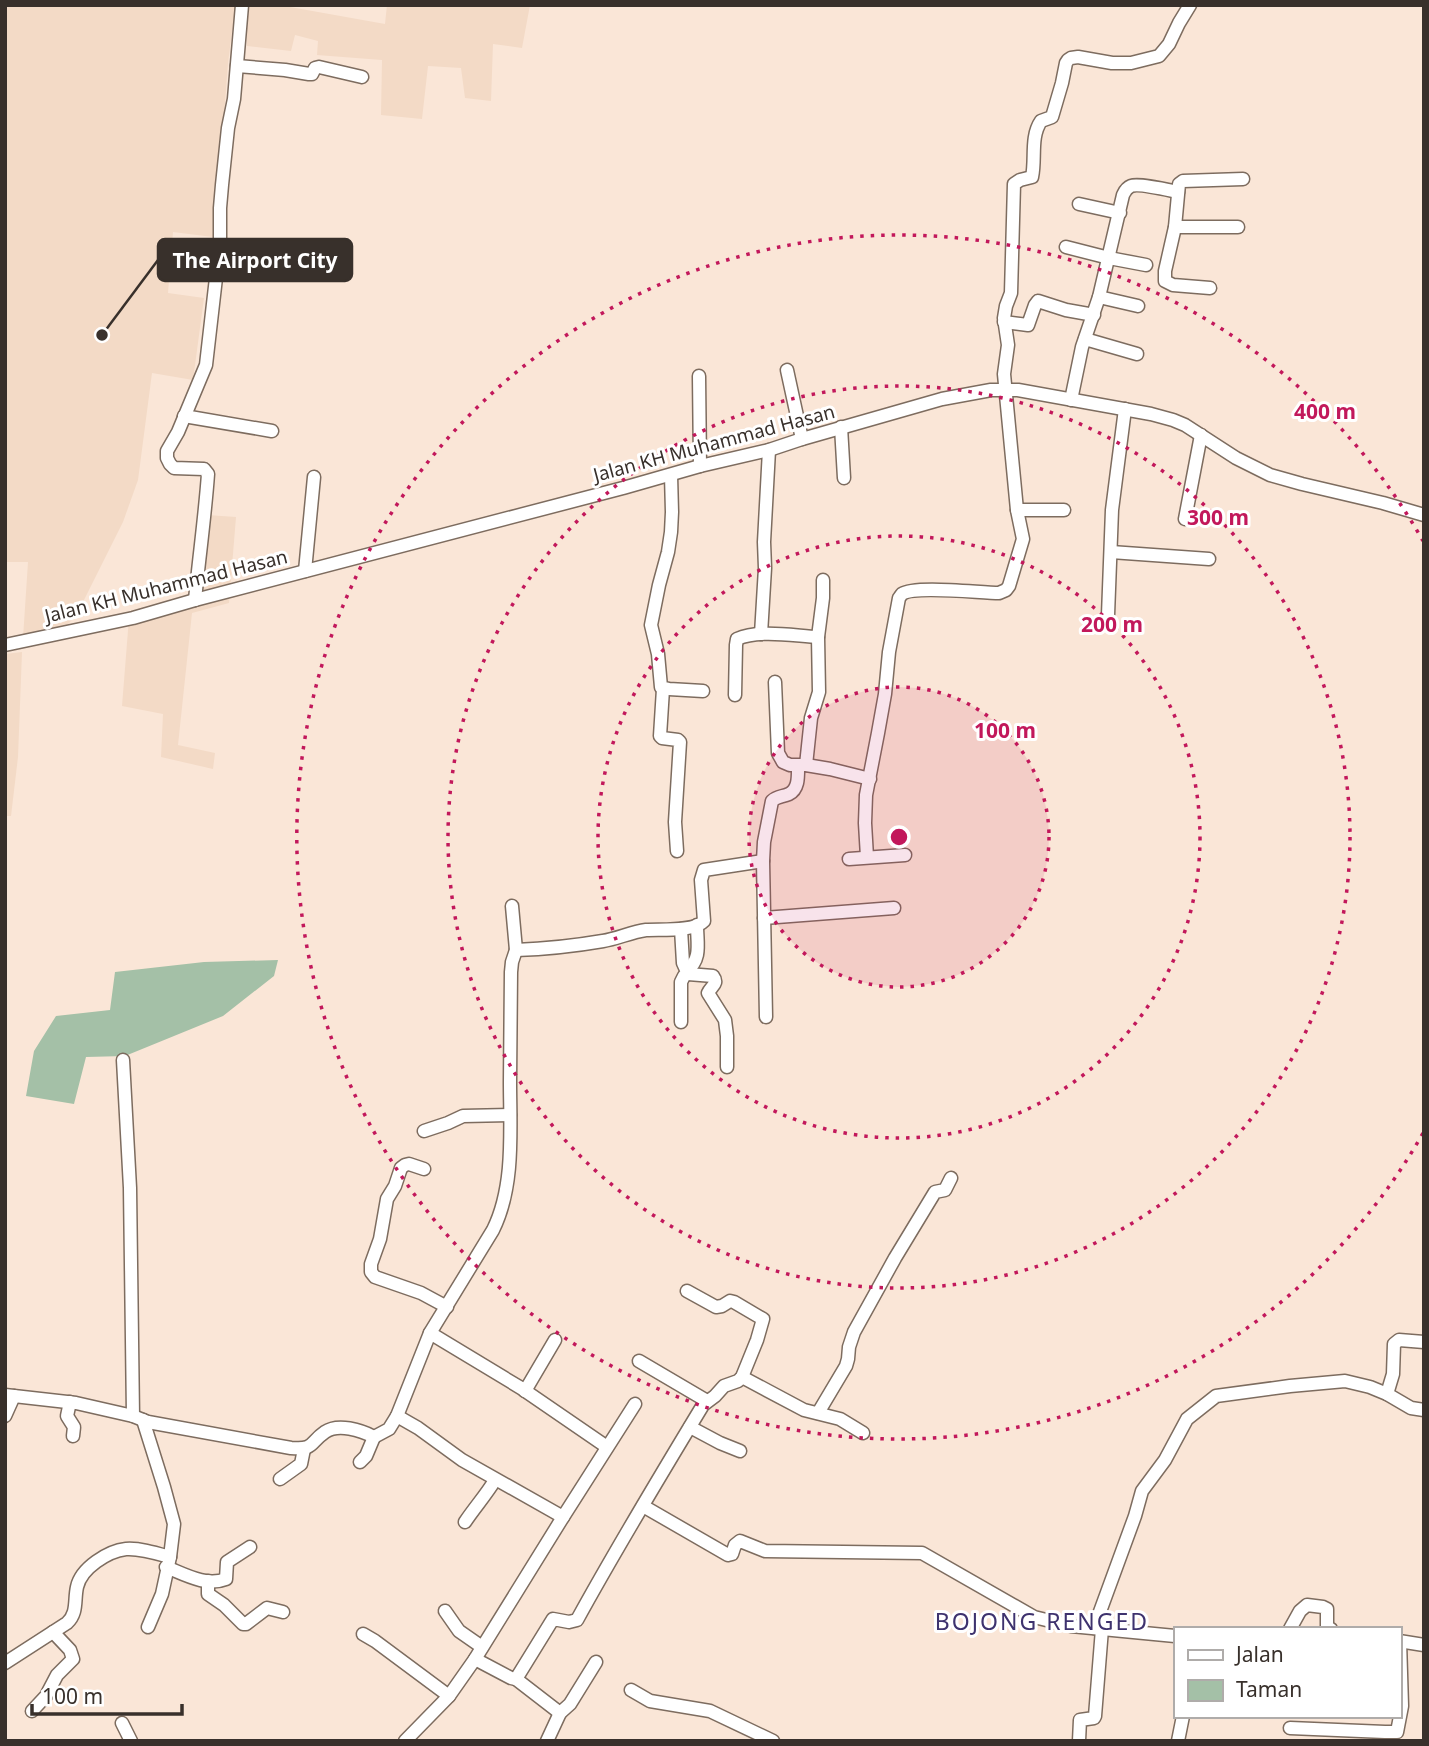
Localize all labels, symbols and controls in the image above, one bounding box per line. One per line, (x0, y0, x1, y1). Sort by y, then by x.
callout: The Airport City (158, 239, 352, 281)
text: The Airport City (172, 246, 338, 274)
text: 400 m (1294, 397, 1356, 425)
street label: Jalan KH Muhammad Hasan (588, 398, 838, 488)
text: 300 m (1187, 503, 1249, 531)
street label: Jalan KH Muhammad Hasan (40, 543, 290, 629)
text: 200 m (1081, 610, 1143, 638)
text: 100 m (974, 716, 1036, 744)
centre of rings (887, 825, 911, 849)
district label: BOJONG RENGED (935, 1605, 1149, 1637)
legend (1174, 1627, 1401, 1718)
text: Jalan (1234, 1640, 1284, 1668)
scale bar (32, 1672, 182, 1716)
text: Taman (1236, 1675, 1302, 1703)
text: 100 m (42, 1682, 103, 1710)

